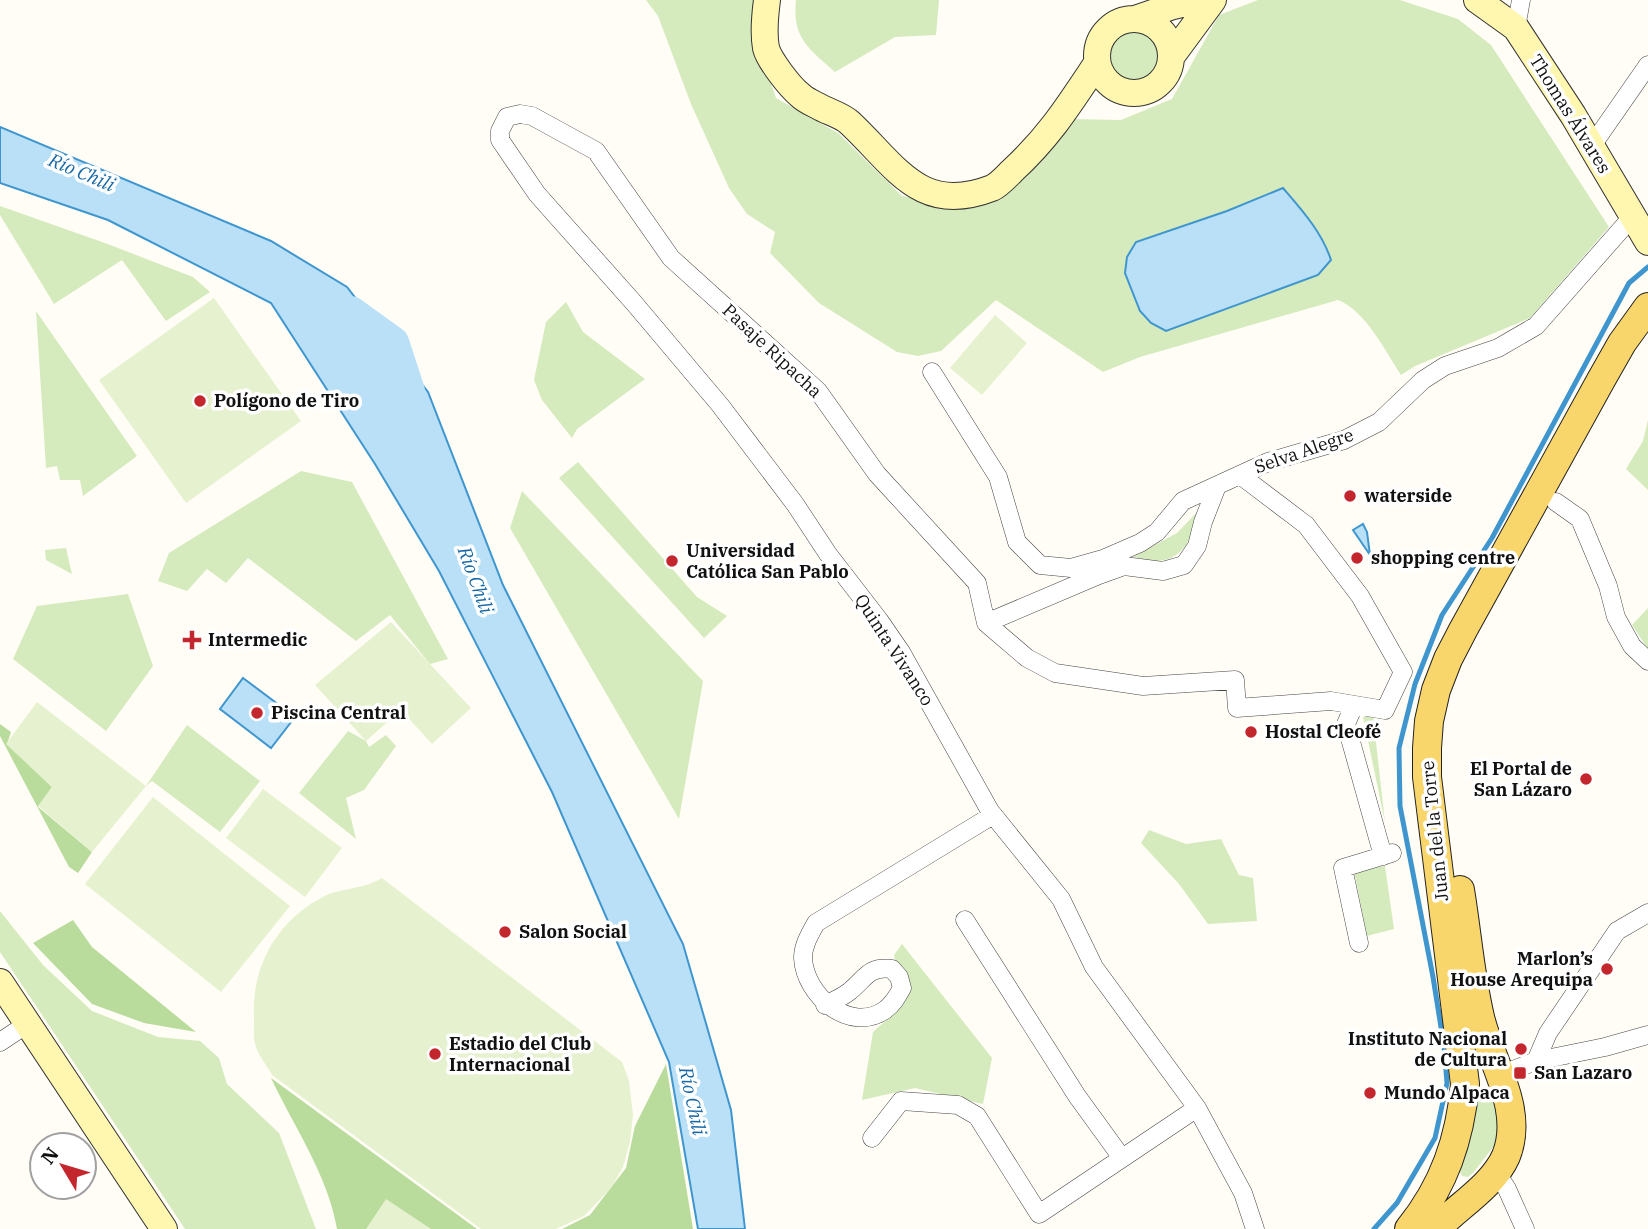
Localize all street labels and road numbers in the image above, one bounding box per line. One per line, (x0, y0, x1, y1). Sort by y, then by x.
street label: Thomas Álvares (1525, 50, 1616, 178)
street label: Pasaje Ripacha (718, 299, 827, 403)
street label: Selva Alegre (1251, 423, 1357, 478)
street label: Quinta Vivanco (850, 589, 939, 710)
street label: Juan del la Torre (1416, 760, 1453, 902)

